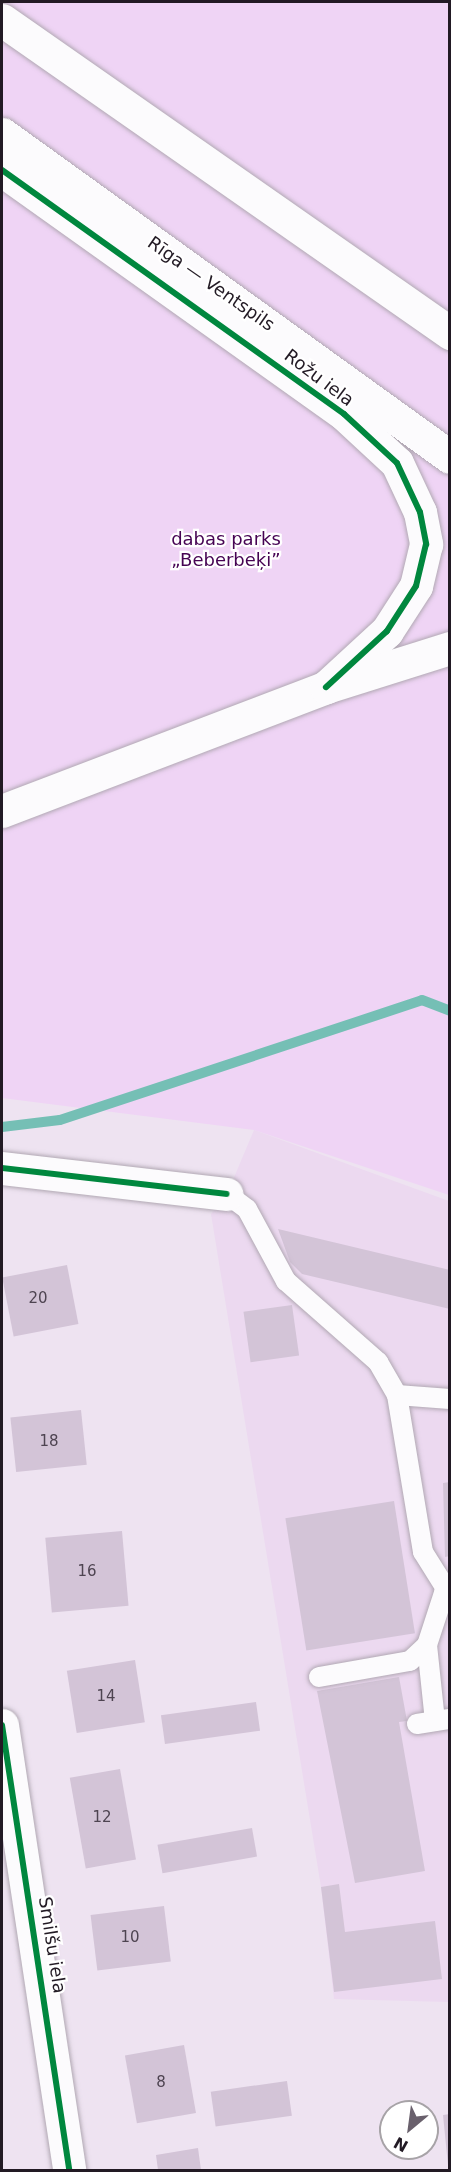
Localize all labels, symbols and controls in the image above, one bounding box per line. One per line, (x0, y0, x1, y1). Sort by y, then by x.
street label: Rīga — Ventspils (143, 232, 279, 336)
street label: Rožu iela (280, 345, 358, 411)
park label: dabas parks „Beberbeķi” (171, 529, 281, 572)
house number: 20 (28, 1290, 48, 1308)
house number: 18 (39, 1433, 59, 1451)
house number: 16 (77, 1563, 97, 1581)
house number: 14 (96, 1688, 116, 1706)
house number: 12 (92, 1809, 112, 1827)
street label: Smilšu iela (34, 1895, 70, 1995)
house number: 10 (120, 1929, 140, 1947)
house number: 8 (156, 2074, 166, 2092)
north arrow (379, 2100, 439, 2160)
text: N (391, 2133, 411, 2156)

